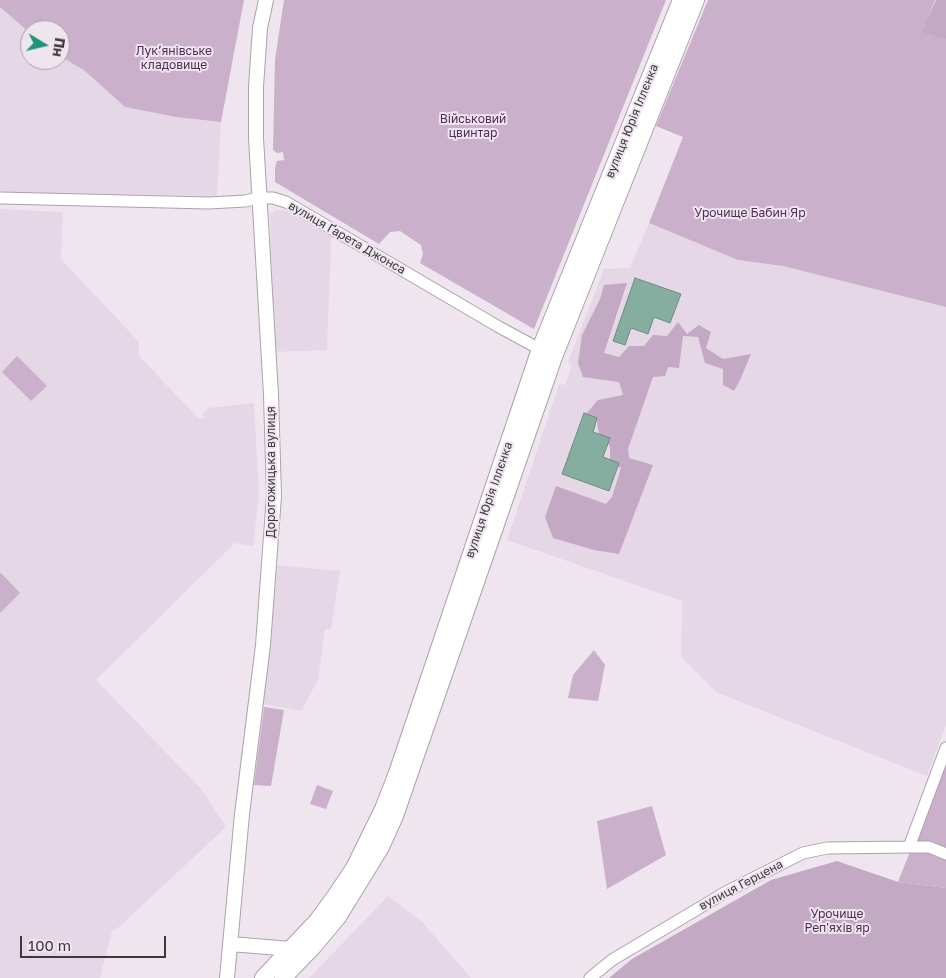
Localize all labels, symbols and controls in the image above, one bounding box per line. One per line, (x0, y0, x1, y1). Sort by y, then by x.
north arrow (20, 20, 70, 70)
text: Пн (49, 37, 69, 58)
park label: Лукʼянівське кладовище (136, 44, 212, 72)
street label: вулиця Юрія Іллєнка (603, 62, 661, 180)
park label: Військовий цвинтар (440, 112, 506, 140)
street label: вулиця Ґарета Джонса (286, 199, 408, 277)
park label: Урочище Бабин Яр (694, 206, 806, 220)
street label: Дорогожицька вулиця (264, 406, 278, 538)
street label: вулиця Юрія Іллєнка (462, 440, 516, 560)
street label: вулиця Герцена (697, 857, 785, 913)
park label: Урочище Реп'яхів яр (804, 907, 870, 935)
scale bar (22, 926, 169, 958)
text: 100 m (28, 936, 71, 954)

